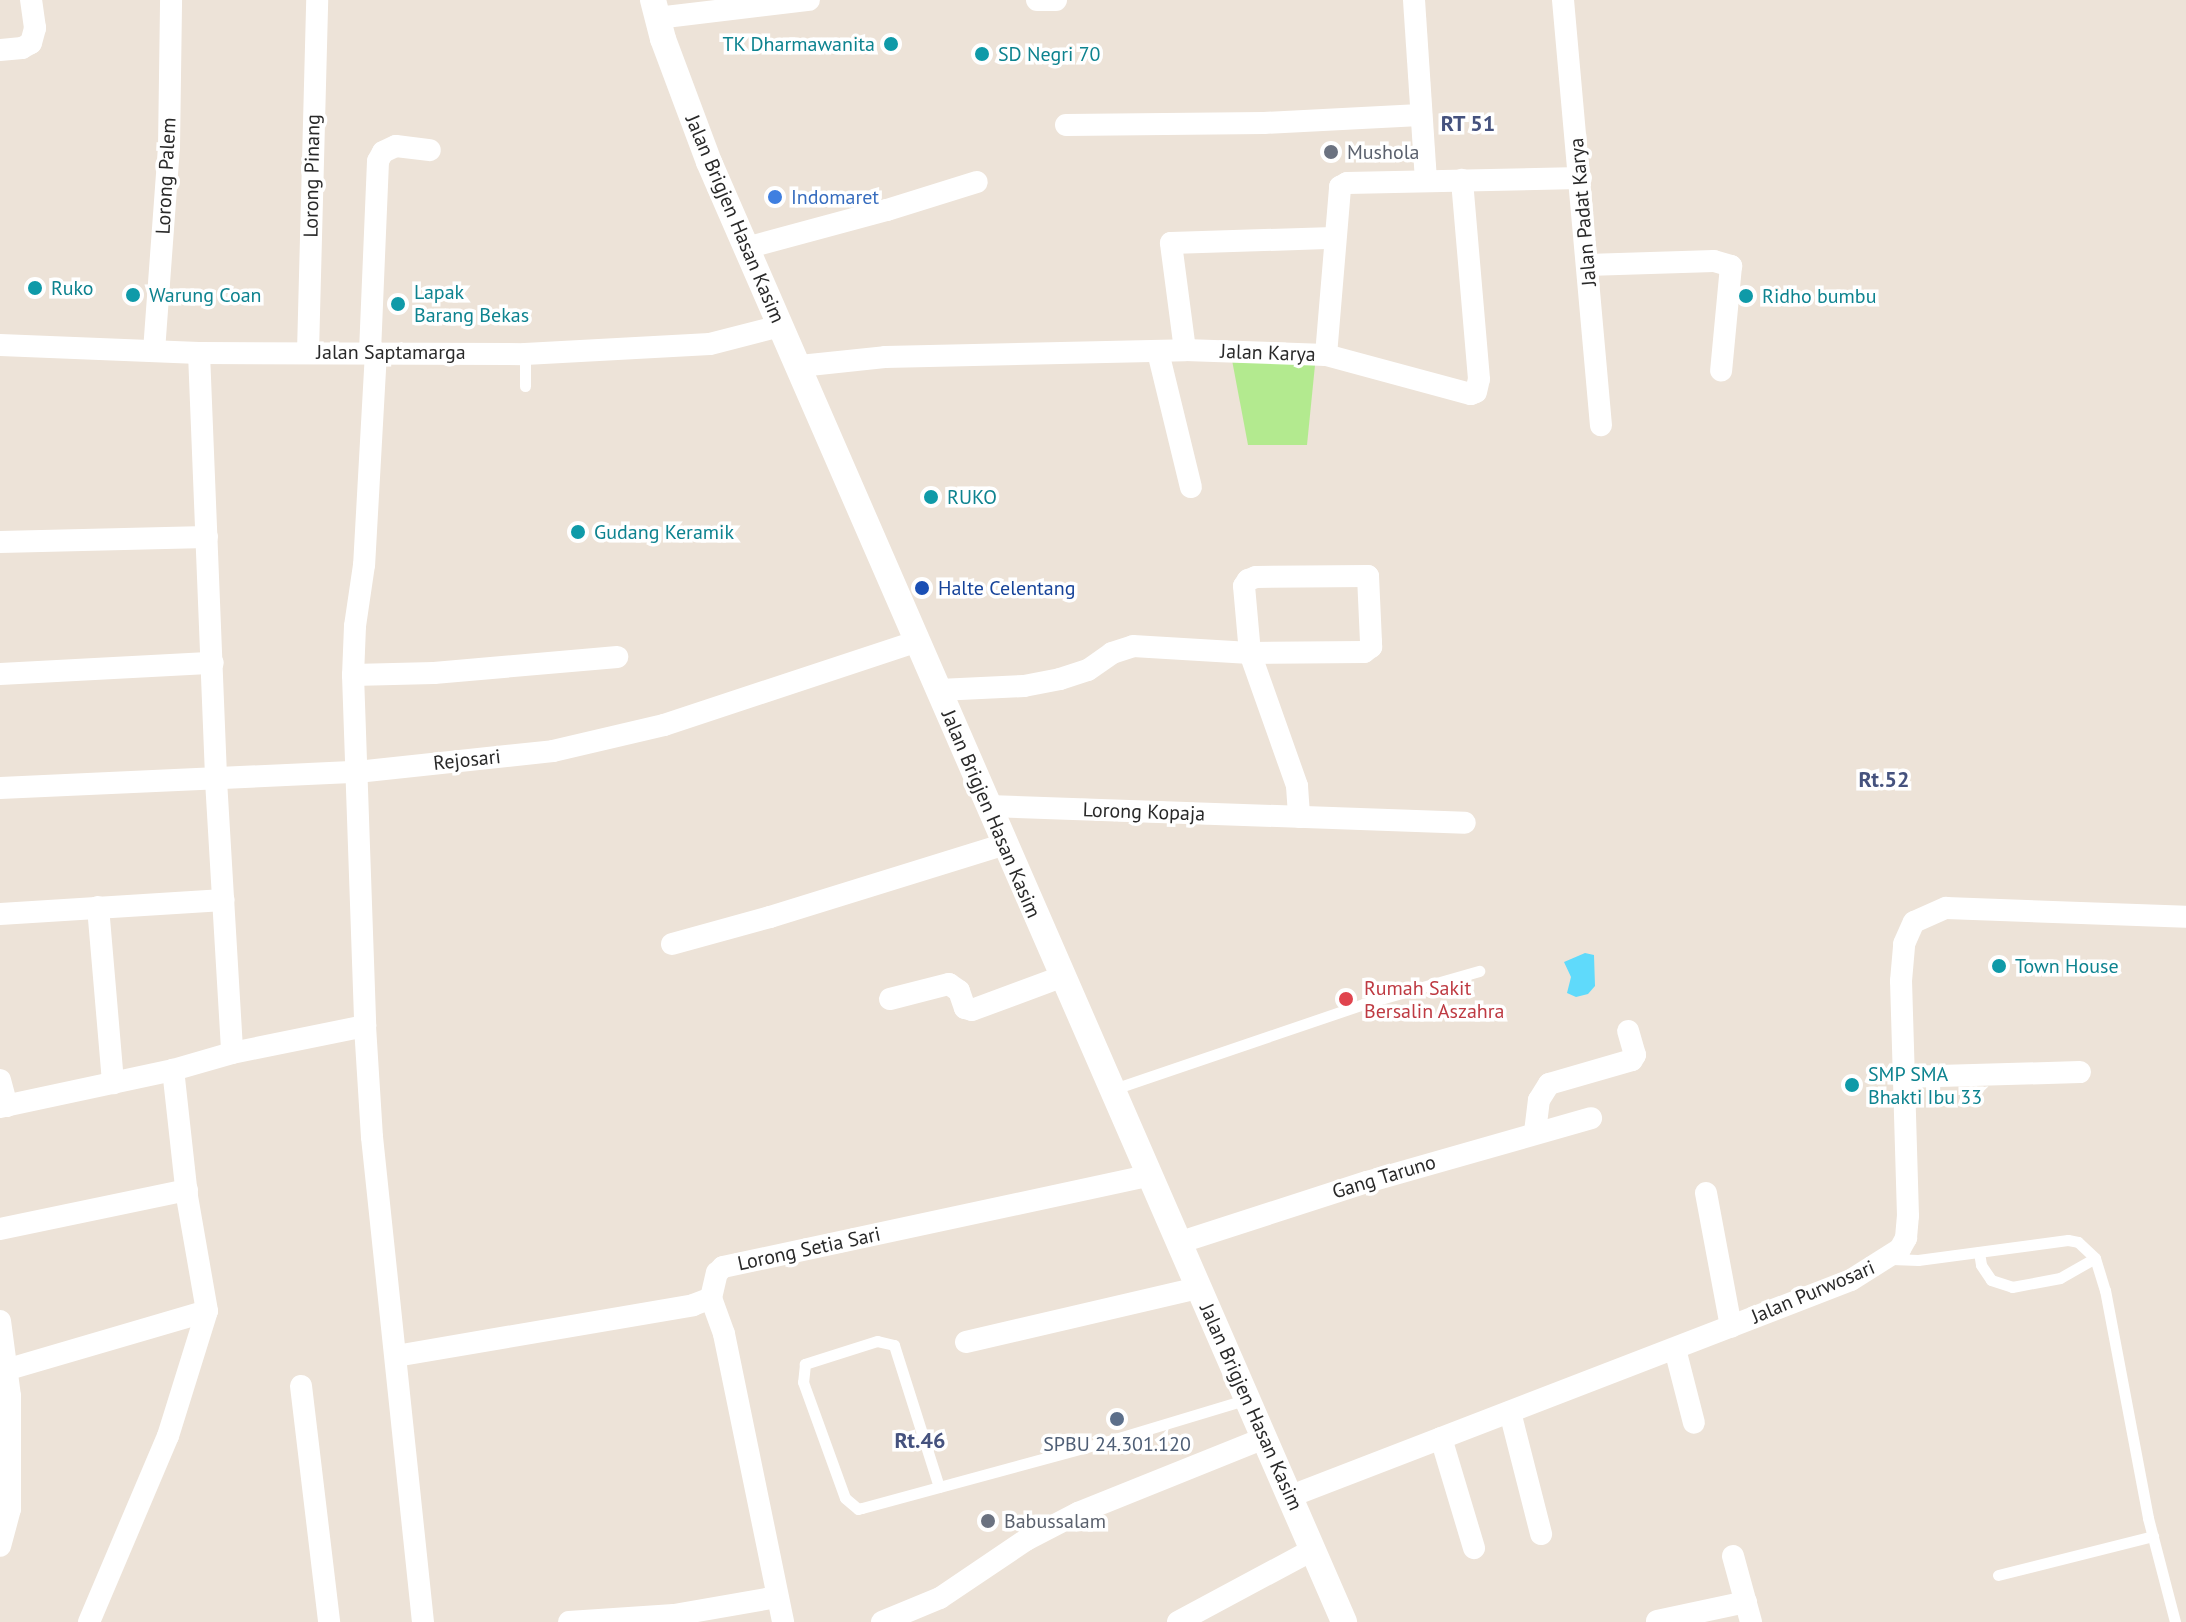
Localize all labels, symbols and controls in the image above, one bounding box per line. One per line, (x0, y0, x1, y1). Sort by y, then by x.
place label: TK Dharmawanita (722, 32, 875, 56)
marker: TK Dharmawanita (882, 35, 900, 53)
place label: SD Negri 70 (998, 42, 1100, 66)
marker: SD Negri 70 (973, 45, 991, 63)
street label: Jalan Brigjen Hasan Kasim (680, 111, 790, 327)
district label: RT 51 (1440, 111, 1496, 137)
street label: Lorong Pinang (299, 114, 325, 238)
street label: Lorong Palem (151, 117, 181, 235)
street label: Jalan Padat Karya (1565, 137, 1601, 287)
place label: Mushola (1347, 140, 1419, 164)
marker: Mushola (1322, 143, 1340, 161)
place label: Indomaret (791, 185, 879, 209)
marker: Indomaret (766, 188, 784, 206)
place label: Ruko (51, 276, 94, 300)
marker: Ruko (26, 279, 44, 297)
place label: Lapak Barang Bekas (414, 280, 529, 327)
place label: Warung Coan (149, 283, 262, 307)
place label: Ridho bumbu (1762, 284, 1876, 308)
marker: Warung Coan (124, 286, 142, 304)
marker: Ridho bumbu (1737, 287, 1755, 305)
marker: Lapak Barang Bekas (389, 295, 407, 313)
street label: Jalan Karya (1220, 339, 1316, 367)
street label: Jalan Saptamarga (316, 340, 466, 364)
place label: RUKO (947, 485, 997, 509)
marker: RUKO (922, 488, 940, 506)
place label: Gudang Keramik (594, 520, 734, 544)
marker: Gudang Keramik (569, 523, 587, 541)
place label: Halte Celentang (938, 576, 1075, 600)
marker: Halte Celentang (913, 579, 931, 597)
street label: Jalan Brigjen Hasan Kasim (936, 706, 1046, 922)
street label: Rejosari (432, 745, 502, 775)
district label: Rt.52 (1859, 767, 1909, 793)
street label: Lorong Kopaja (1082, 798, 1206, 826)
place label: Town House (2015, 954, 2119, 978)
marker: Town House (1990, 957, 2008, 975)
place label: Rumah Sakit Bersalin Aszahra (1364, 976, 1505, 1023)
marker: Rumah Sakit Bersalin Aszahra (1335, 988, 1357, 1010)
place label: SMP SMA Bhakti Ibu 33 (1868, 1062, 1982, 1109)
marker: SMP SMA Bhakti Ibu 33 (1843, 1076, 1861, 1094)
street label: Gang Taruno (1329, 1150, 1439, 1204)
street label: Lorong Setia Sari (735, 1222, 883, 1276)
street label: Jalan Purwosari (1748, 1255, 1878, 1329)
street label: Jalan Brigjen Hasan Kasim (1195, 1300, 1307, 1514)
marker: SPBU 24.301.120 (1108, 1410, 1126, 1428)
district label: Rt.46 (895, 1428, 945, 1454)
place label: SPBU 24.301.120 (1043, 1432, 1191, 1456)
place label: Babussalam (1004, 1509, 1106, 1533)
marker: Babussalam (979, 1512, 997, 1530)

